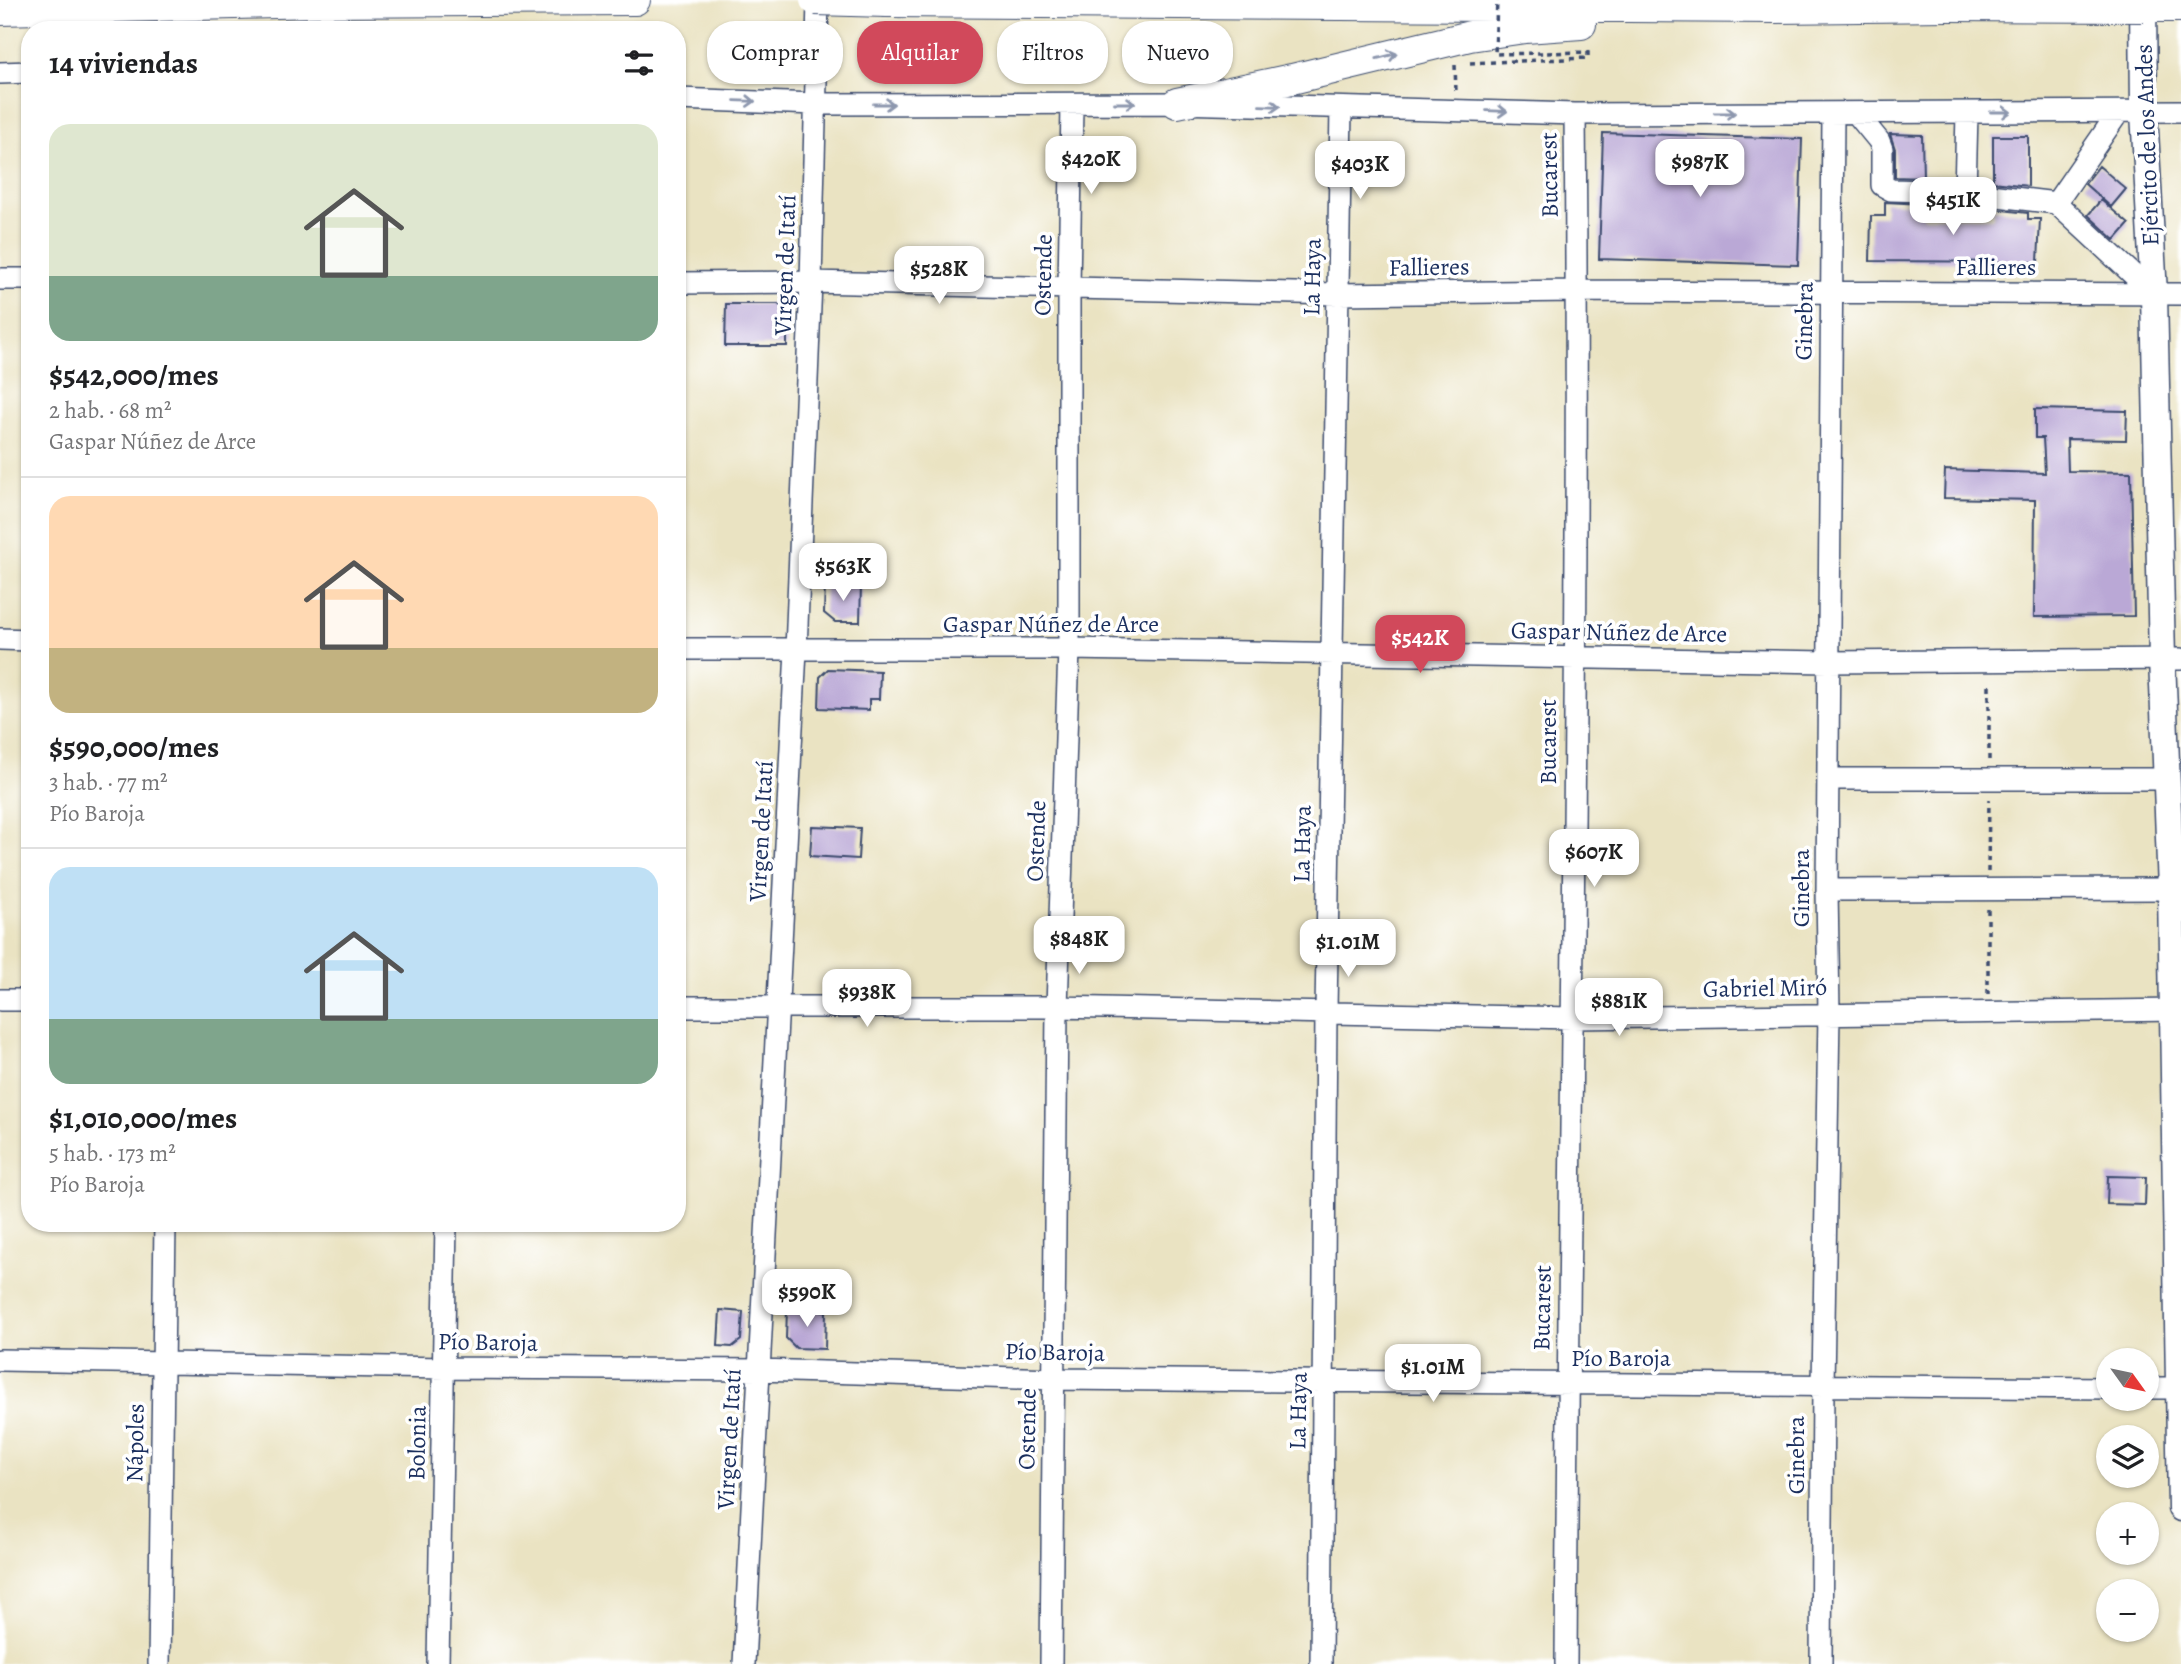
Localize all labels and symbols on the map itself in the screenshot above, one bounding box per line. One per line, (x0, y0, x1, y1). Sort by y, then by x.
street label: Ejército de los Andes (2127, 43, 2167, 247)
one-way arrow (1375, 49, 1398, 62)
one-way arrow (734, 95, 757, 108)
one-way arrow (1113, 96, 1136, 110)
one-way arrow (873, 97, 896, 111)
one-way arrow (1258, 99, 1281, 112)
one-way arrow (1485, 104, 1508, 118)
one-way arrow (1989, 105, 2012, 119)
one-way arrow (1713, 106, 1736, 120)
street label: Bucarest (1532, 132, 1566, 218)
pin: $420K (1042, 136, 1140, 196)
pin: $987K (1651, 140, 1749, 199)
pin: $403K (1311, 142, 1409, 201)
pin: $451K (1904, 177, 2002, 237)
street label: Virgen de Itatí (767, 194, 803, 337)
street label: Ostende (1026, 234, 1060, 316)
street label: La Haya (1295, 237, 1329, 316)
pin: $528K (890, 246, 988, 306)
street label: Fallieres (1388, 250, 1470, 284)
street label: Fallieres (1955, 251, 2037, 283)
street label: Ginebra (1787, 281, 1821, 361)
pin: $563K (794, 544, 892, 603)
street label: Gaspar Núñez de Arce (943, 608, 1159, 640)
street label: Gaspar Núñez de Arce (1511, 614, 1727, 650)
pin: $542K (1371, 616, 1469, 675)
street label: Bucarest (1532, 699, 1564, 785)
street label: Virgen de Itatí (741, 760, 781, 903)
street label: Ostende (1019, 800, 1053, 882)
street label: La Haya (1285, 804, 1319, 883)
pin: $607K (1545, 830, 1643, 889)
street label: Ginebra (1785, 848, 1817, 927)
pin: $848K (1030, 916, 1128, 976)
pin: $1.01M (1291, 920, 1405, 979)
pin: $938K (818, 970, 916, 1029)
street label: Gabriel Miró (1703, 971, 1827, 1005)
pin: $881K (1570, 978, 1668, 1038)
street label: Bucarest (1525, 1265, 1559, 1351)
pin: $590K (758, 1270, 856, 1329)
street label: Pío Baroja (438, 1325, 539, 1359)
street label: Pío Baroja (1005, 1335, 1106, 1369)
street label: Pío Baroja (1571, 1342, 1672, 1374)
pin: $1.01M (1376, 1344, 1490, 1404)
north arrow (2096, 1348, 2160, 1410)
street label: Virgen de Itatí (709, 1368, 749, 1511)
street label: La Haya (1281, 1371, 1315, 1450)
street label: Ostende (1010, 1388, 1044, 1470)
street label: Nápoles (118, 1403, 152, 1483)
street label: Bolonia (400, 1404, 434, 1481)
street label: Ginebra (1780, 1415, 1812, 1494)

